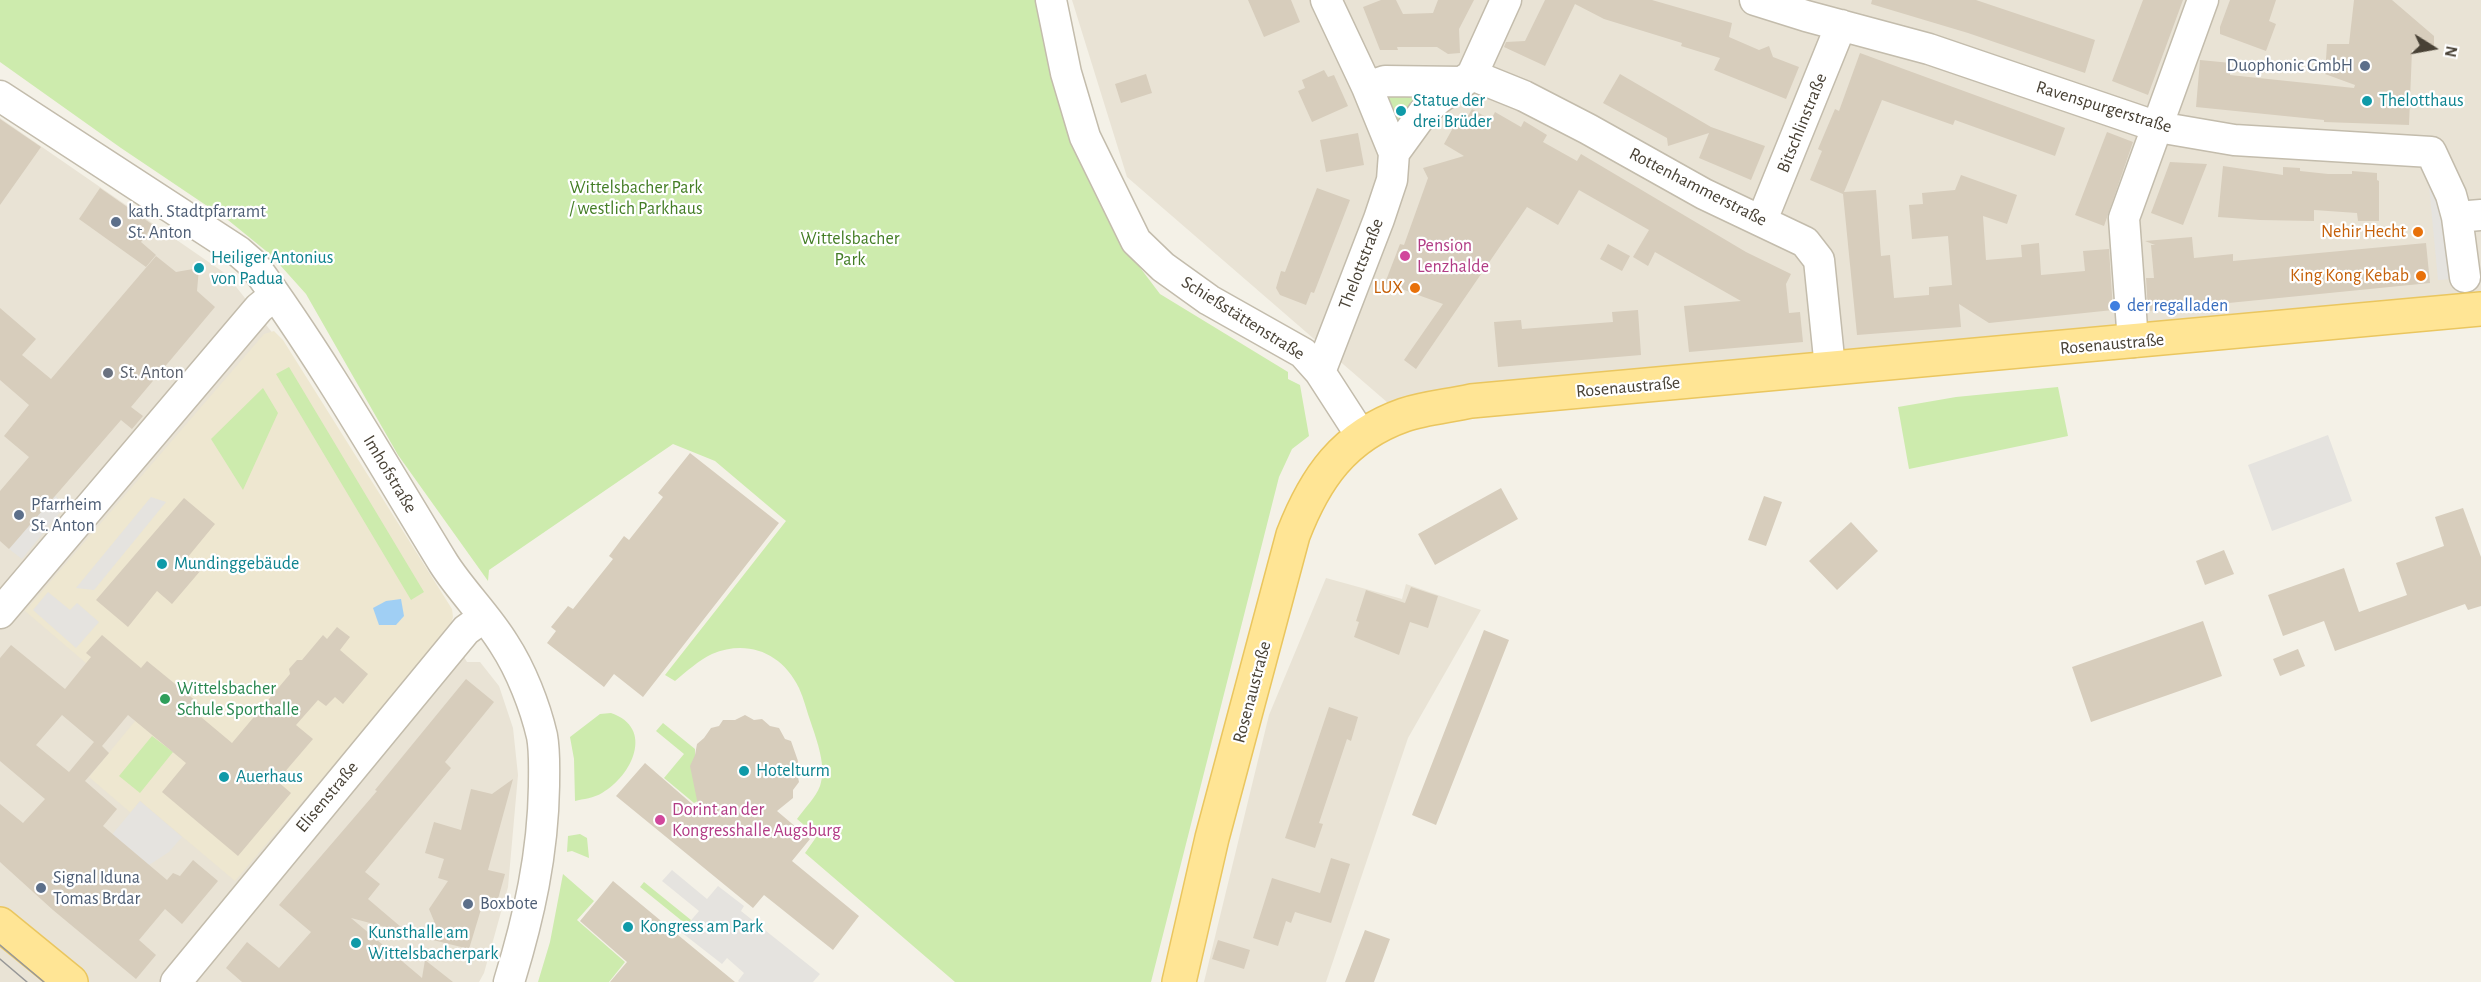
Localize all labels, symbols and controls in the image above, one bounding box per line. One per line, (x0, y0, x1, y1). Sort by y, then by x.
north arrow (2403, 18, 2463, 78)
text: N (2442, 44, 2460, 58)
place label: Duophonic GmbH (2227, 55, 2353, 77)
marker: Duophonic GmbH (2358, 59, 2372, 73)
street label: Bitschlinstraße (1772, 70, 1832, 176)
street label: Ravenspurgerstraße (2034, 76, 2174, 138)
place label: Statue der drei Brüder (1413, 90, 1492, 132)
place label: Thelotthaus (2379, 90, 2464, 112)
marker: Thelotthaus (2360, 94, 2374, 108)
marker: Statue der drei Brüder (1394, 104, 1408, 118)
street label: Rottenhammerstraße (1625, 143, 1771, 231)
park label: Wittelsbacher Park / westlich Parkhaus (569, 177, 703, 219)
place label: kath. Stadtpfarramt St. Anton (128, 201, 266, 244)
marker: kath. Stadtpfarramt St. Anton (109, 215, 123, 229)
street label: Thelottstraße (1334, 215, 1388, 313)
place label: Nehir Hecht (2321, 221, 2406, 243)
marker: Nehir Hecht (2411, 225, 2425, 239)
park label: Wittelsbacher Park (800, 228, 900, 270)
place label: Pension Lenzhalde (1417, 235, 1489, 278)
place label: Heiliger Antonius von Padua (211, 247, 333, 290)
marker: Pension Lenzhalde (1398, 249, 1412, 263)
marker: Heiliger Antonius von Padua (192, 261, 206, 275)
place label: King Kong Kebab (2290, 265, 2409, 287)
marker: King Kong Kebab (2414, 269, 2428, 283)
street label: Schießstättenstraße (1177, 271, 1309, 365)
place label: LUX (1374, 277, 1403, 299)
marker: LUX (1408, 281, 1422, 295)
place label: der regalladen (2127, 295, 2228, 317)
marker: der regalladen (2108, 299, 2122, 313)
street label: Rosenaustraße (2059, 329, 2165, 359)
place label: St. Anton (120, 362, 184, 384)
marker: St. Anton (101, 366, 115, 380)
street label: Rosenaustraße (1575, 372, 1681, 402)
street label: Imhofstraße (358, 431, 422, 517)
place label: Pfarrheim St. Anton (31, 494, 102, 536)
marker: Pfarrheim St. Anton (12, 508, 26, 522)
place label: Mundinggebäude (174, 553, 299, 575)
marker: Mundinggebäude (155, 557, 169, 571)
street label: Rosenaustraße (1228, 639, 1276, 745)
place label: Wittelsbacher Schule Sporthalle (177, 678, 299, 720)
marker: Wittelsbacher Schule Sporthalle (158, 692, 172, 706)
street label: Elisenstraße (291, 757, 363, 837)
place label: Hotelturm (756, 760, 830, 782)
marker: Hotelturm (737, 764, 751, 778)
place label: Auerhaus (236, 766, 303, 788)
marker: Auerhaus (217, 770, 231, 784)
place label: Dorint an der Kongresshalle Augsburg (672, 799, 841, 842)
marker: Dorint an der Kongresshalle Augsburg (653, 813, 667, 827)
place label: Signal Iduna Tomas Brdar (53, 867, 140, 910)
marker: Signal Iduna Tomas Brdar (34, 881, 48, 895)
place label: Boxbote (480, 893, 538, 915)
marker: Boxbote (461, 897, 475, 911)
place label: Kongress am Park (640, 916, 763, 938)
marker: Kongress am Park (621, 920, 635, 934)
place label: Kunsthalle am Wittelsbacherpark (368, 922, 498, 964)
marker: Kunsthalle am Wittelsbacherpark (349, 936, 363, 950)

